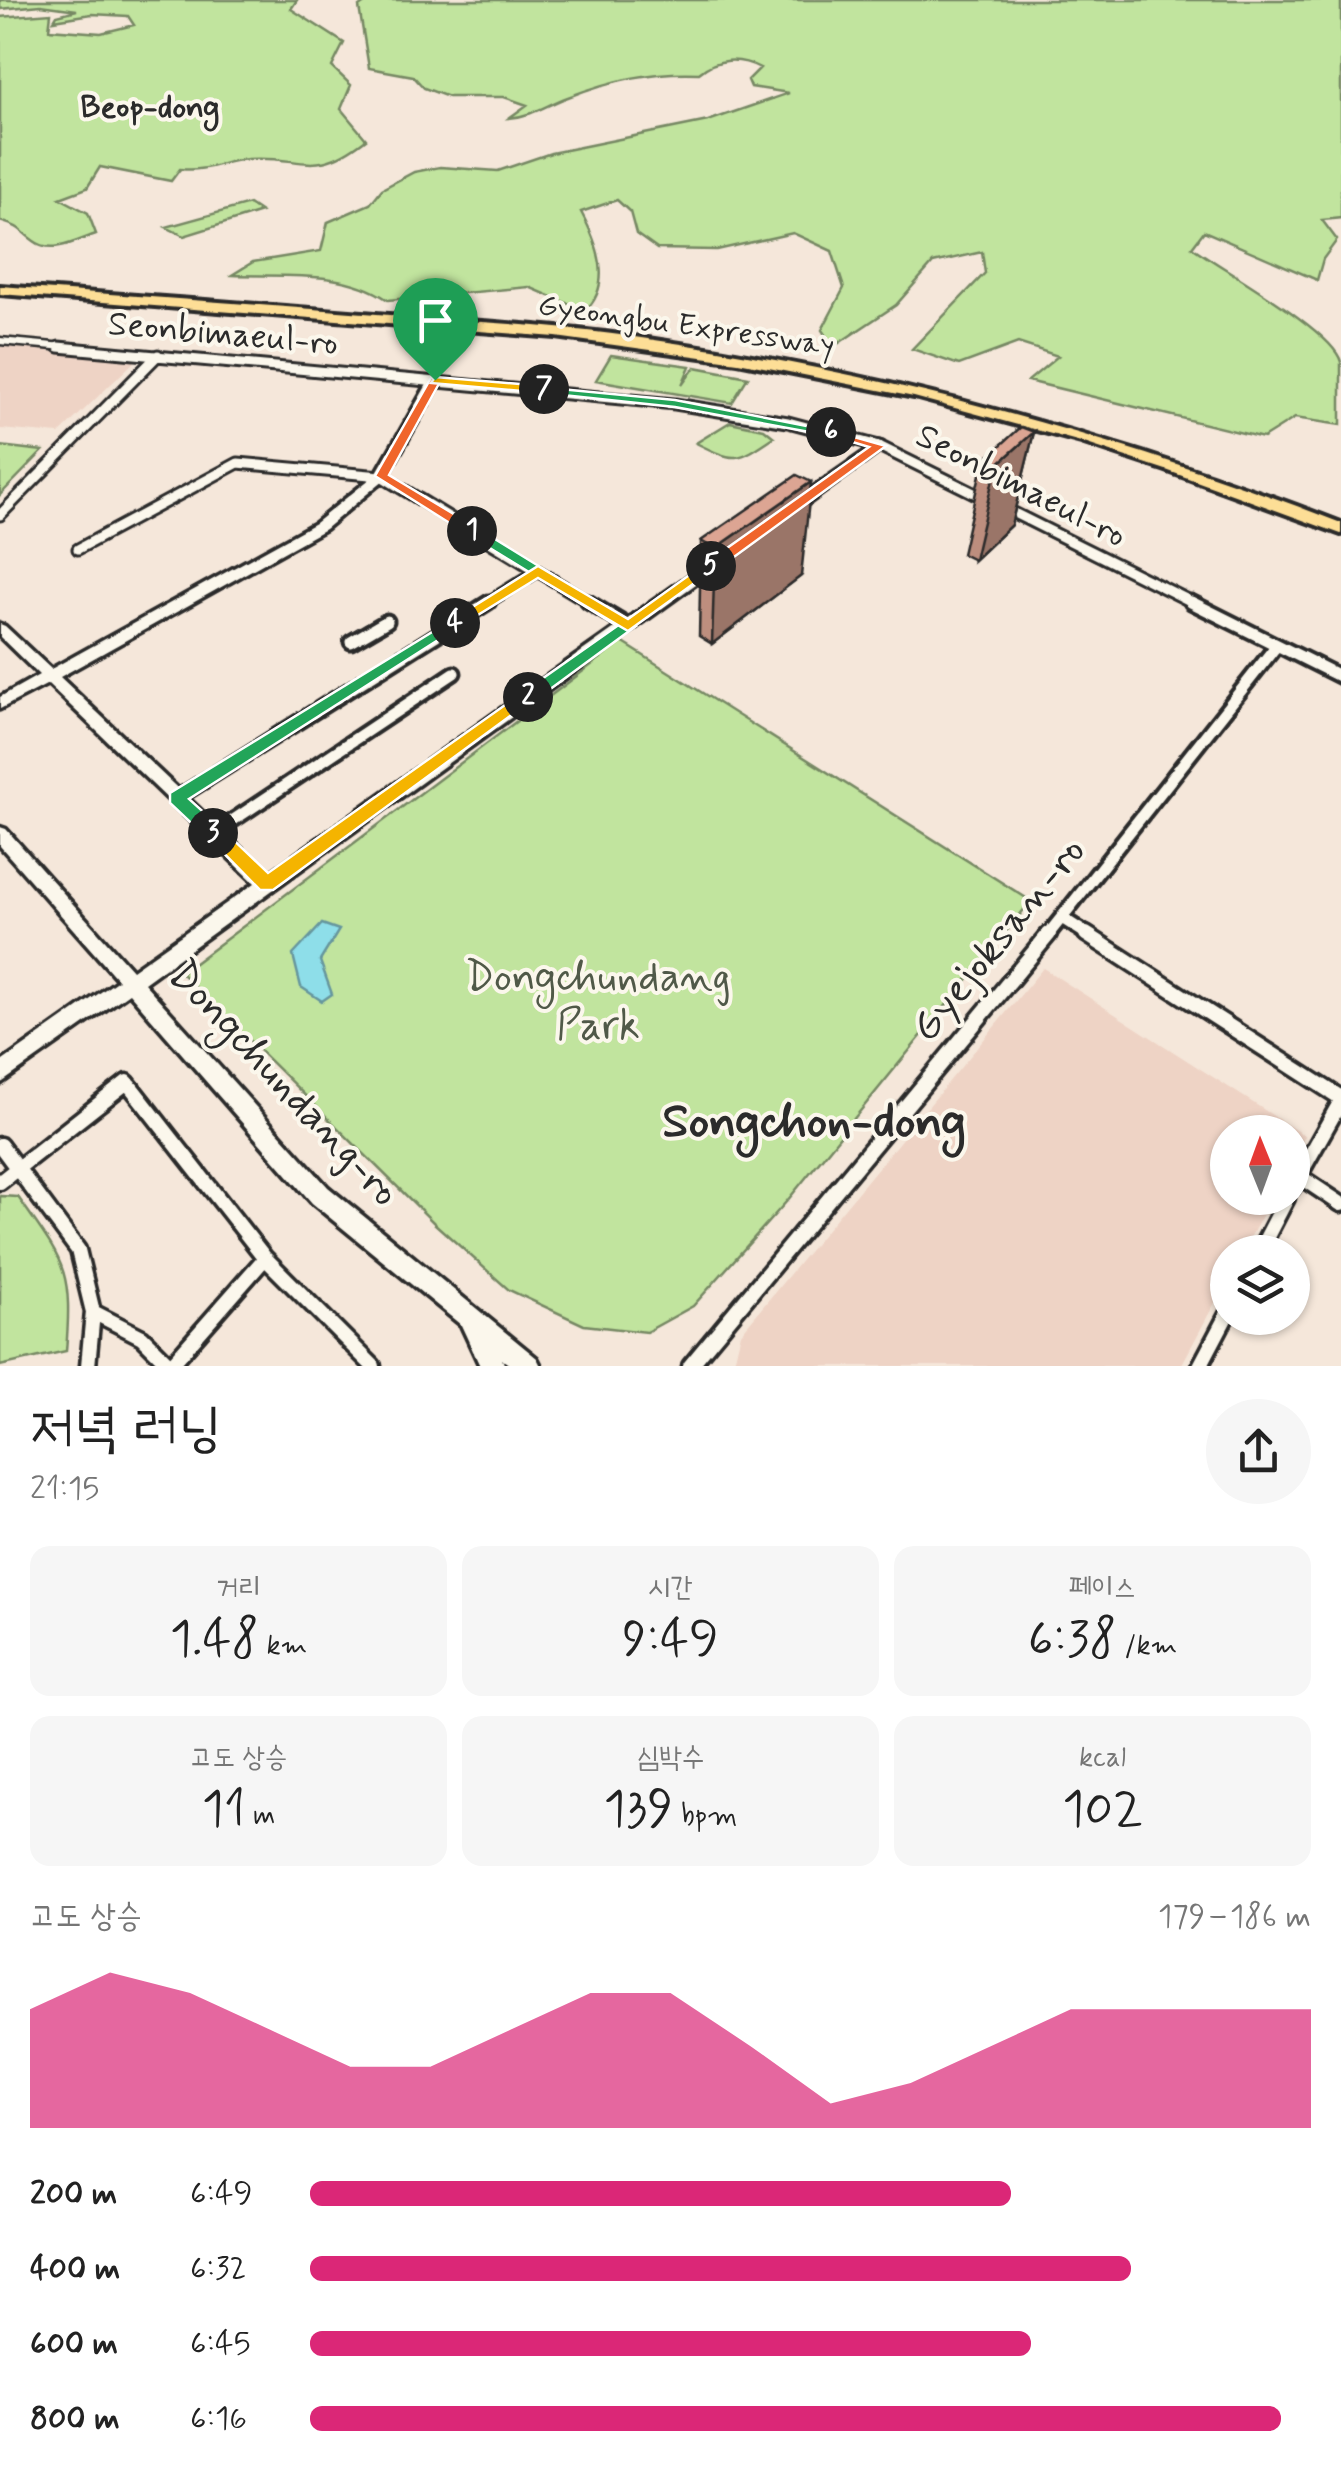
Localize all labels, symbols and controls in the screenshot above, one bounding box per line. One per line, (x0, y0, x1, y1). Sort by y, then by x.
district label: Beop-dong (80, 87, 220, 132)
pin (393, 278, 478, 381)
street label: Gyeongbu Expressway (535, 286, 837, 366)
icon: arrive (408, 293, 463, 348)
street label: Seonbimaeul-ro (106, 301, 340, 367)
pin: 7 (519, 364, 569, 414)
text: 7 (536, 370, 553, 407)
pin: 6 (806, 407, 856, 457)
text: 6 (824, 413, 838, 450)
street label: Seonbimaeul-ro (908, 413, 1134, 559)
pin: 1 (447, 506, 497, 556)
text: 1 (466, 512, 478, 549)
pin: 5 (686, 541, 736, 591)
text: 5 (703, 547, 719, 584)
pin: 4 (430, 598, 480, 648)
text: 4 (447, 604, 463, 641)
pin: 2 (503, 672, 553, 722)
text: 2 (521, 678, 535, 715)
pin: 3 (188, 808, 238, 858)
text: 3 (207, 814, 219, 851)
street label: Gyejoksan-ro (899, 826, 1099, 1054)
street label: Dongchundang-ro (152, 949, 412, 1221)
park label: Dongchundang Park (465, 951, 731, 1054)
district label: Songchon-dong (662, 1091, 966, 1158)
north arrow (1210, 1115, 1310, 1215)
map controls (1210, 1115, 1310, 1335)
button: layers (1210, 1235, 1310, 1335)
text: 저녁 러닝 (30, 1394, 222, 1466)
button: share (1206, 1399, 1311, 1504)
text: 21:15 (30, 1468, 99, 1510)
text: 거리 (216, 1570, 261, 1607)
text: 시간 (648, 1570, 693, 1607)
text: 페이스 (1069, 1570, 1136, 1607)
text: 1.48 (170, 1607, 259, 1673)
text: 9:49 (622, 1607, 719, 1673)
text: 6:38 (1028, 1607, 1117, 1673)
text: km (259, 1628, 307, 1665)
text: /km (1117, 1628, 1177, 1665)
text: 고도 상승 (190, 1740, 287, 1777)
text: 심박수 (637, 1740, 704, 1777)
text: kcal (1079, 1740, 1126, 1777)
text: 11 (202, 1777, 246, 1843)
text: 139 (604, 1777, 673, 1843)
text: 102 (1062, 1777, 1143, 1843)
text: m (246, 1798, 275, 1835)
text: bpm (673, 1798, 737, 1835)
text: 고도 상승 (30, 1896, 142, 1938)
text: 179–186 m (1158, 1896, 1311, 1938)
text: 200 m (30, 2173, 117, 2215)
text: 6:49 (190, 2173, 253, 2215)
text: 400 m (30, 2248, 120, 2290)
text: 6:32 (190, 2248, 246, 2290)
text: 600 m (30, 2323, 118, 2365)
text: 6:45 (190, 2323, 251, 2365)
text: 800 m (30, 2398, 120, 2440)
text: 6:16 (190, 2398, 247, 2440)

